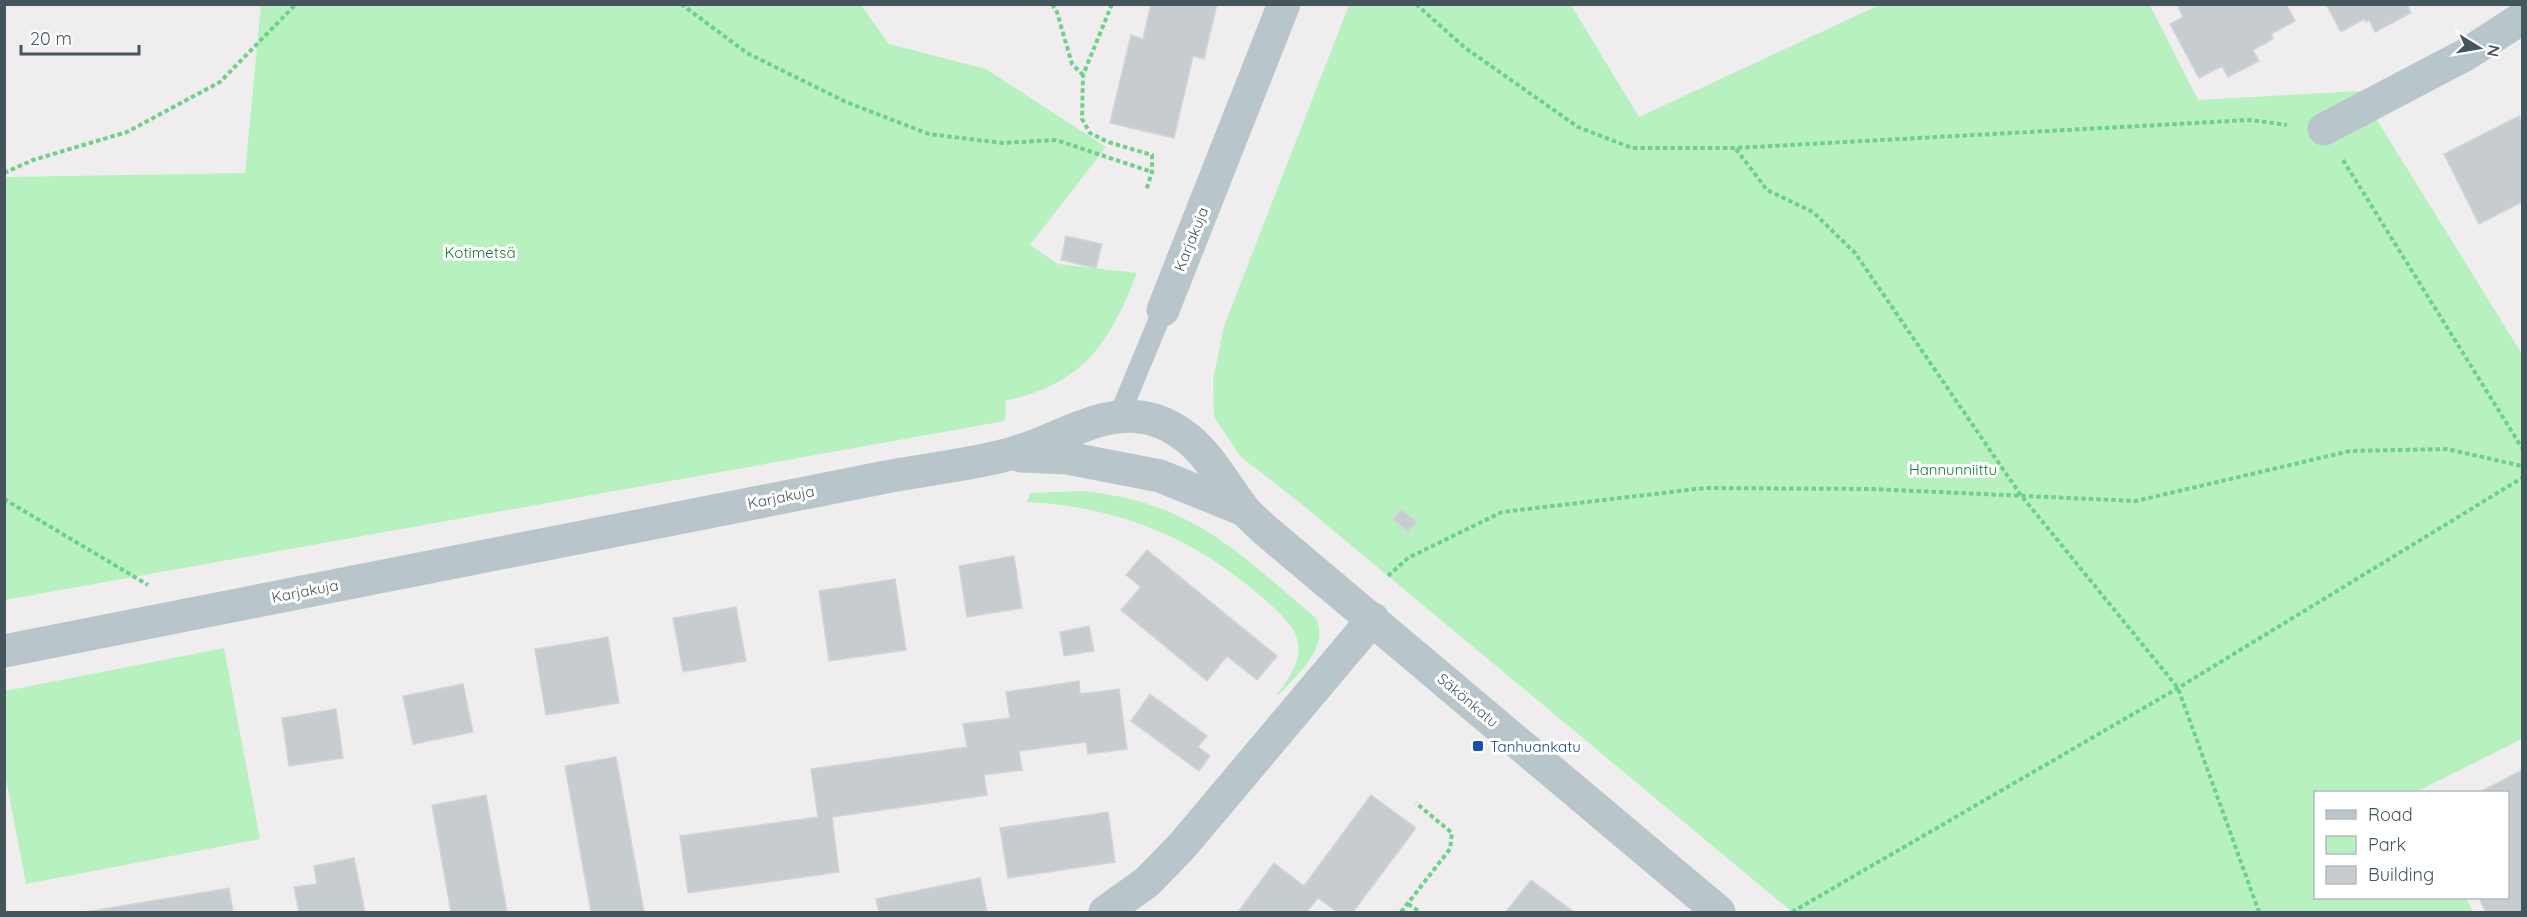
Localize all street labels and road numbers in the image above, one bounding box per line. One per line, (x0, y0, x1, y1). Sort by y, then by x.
street label: Karjakuja (1170, 204, 1212, 274)
street label: Karjakuja (746, 481, 816, 513)
street label: Karjakuja (270, 575, 340, 607)
street label: Säkönkatu (1434, 669, 1502, 731)

